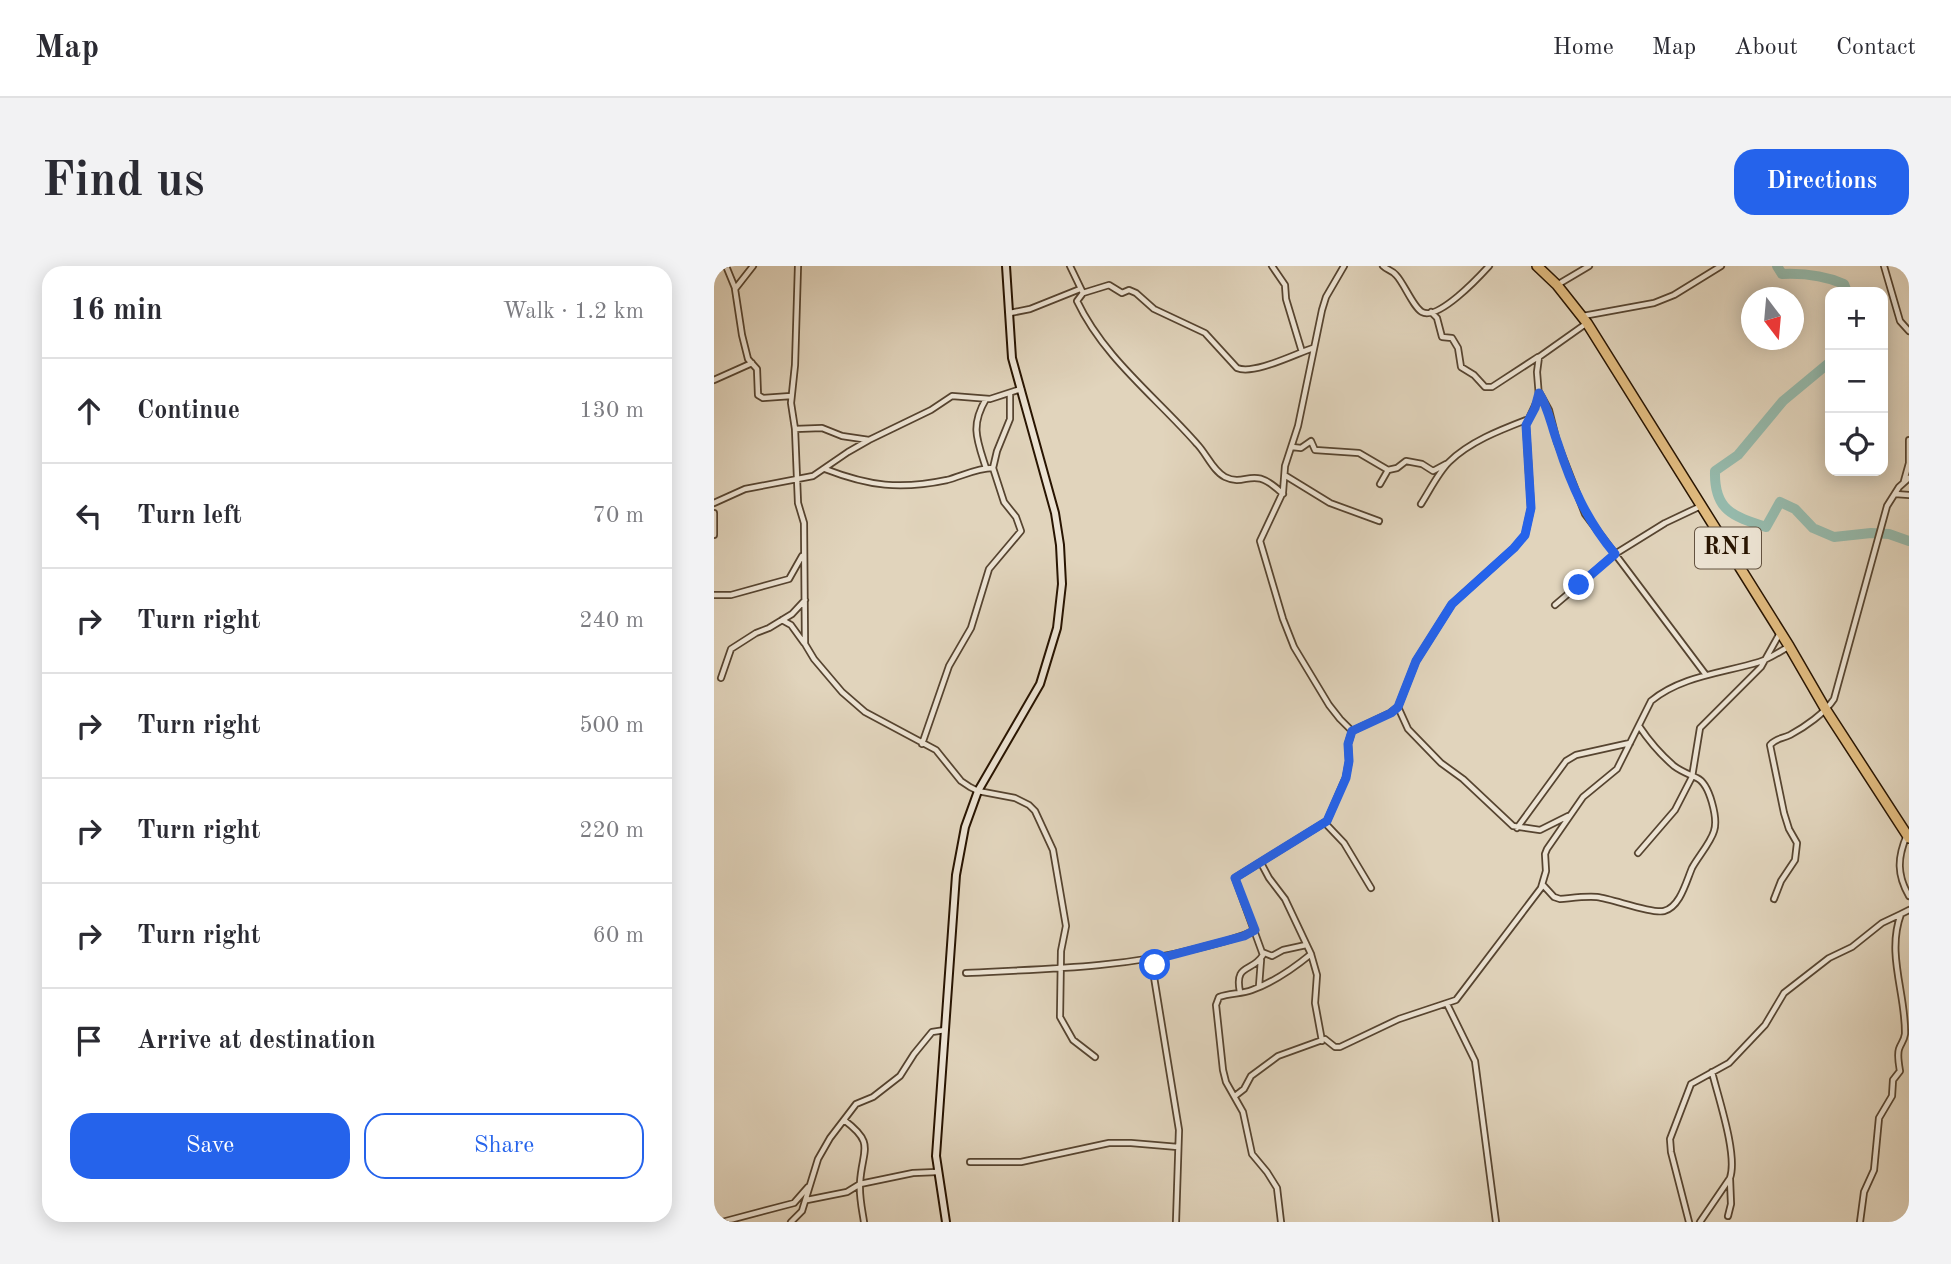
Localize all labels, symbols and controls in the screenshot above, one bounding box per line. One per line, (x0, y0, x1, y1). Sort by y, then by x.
text: Map (35, 32, 99, 65)
text: Home (1553, 36, 1614, 60)
text: Map (1652, 36, 1696, 60)
text: About (1734, 36, 1798, 60)
text: Contact (1836, 36, 1916, 60)
button: Directions (1734, 149, 1909, 215)
text: Find us (42, 158, 205, 207)
north arrow (1741, 287, 1804, 350)
map controls (1825, 287, 1888, 476)
button: + (1825, 287, 1888, 350)
text: 16 min (70, 296, 163, 326)
text: Walk · 1.2 km (503, 300, 644, 323)
button: − (1825, 350, 1888, 413)
icon: ahead (70, 392, 108, 430)
text: Continue (137, 398, 240, 424)
text: 130 m (579, 399, 644, 422)
button: locate (1825, 413, 1888, 476)
icon: left (70, 497, 108, 535)
text: Turn left (137, 503, 242, 529)
text: 70 m (593, 504, 644, 527)
road number: RN1 (1695, 528, 1761, 568)
route end (1563, 569, 1594, 600)
icon: right (70, 602, 108, 640)
text: Turn right (137, 608, 260, 634)
text: 240 m (579, 609, 644, 632)
icon: right (70, 707, 108, 745)
text: Turn right (137, 713, 260, 739)
text: 500 m (579, 714, 644, 737)
icon: right (70, 812, 108, 850)
text: Turn right (137, 818, 260, 844)
text: 220 m (579, 819, 644, 842)
icon: right (70, 917, 108, 955)
text: Turn right (137, 923, 260, 949)
text: 60 m (593, 924, 644, 947)
route start (1139, 949, 1170, 980)
icon: arrive (70, 1022, 108, 1060)
text: Arrive at destination (137, 1028, 376, 1054)
button: Save (70, 1113, 350, 1179)
button: Share (364, 1113, 644, 1179)

